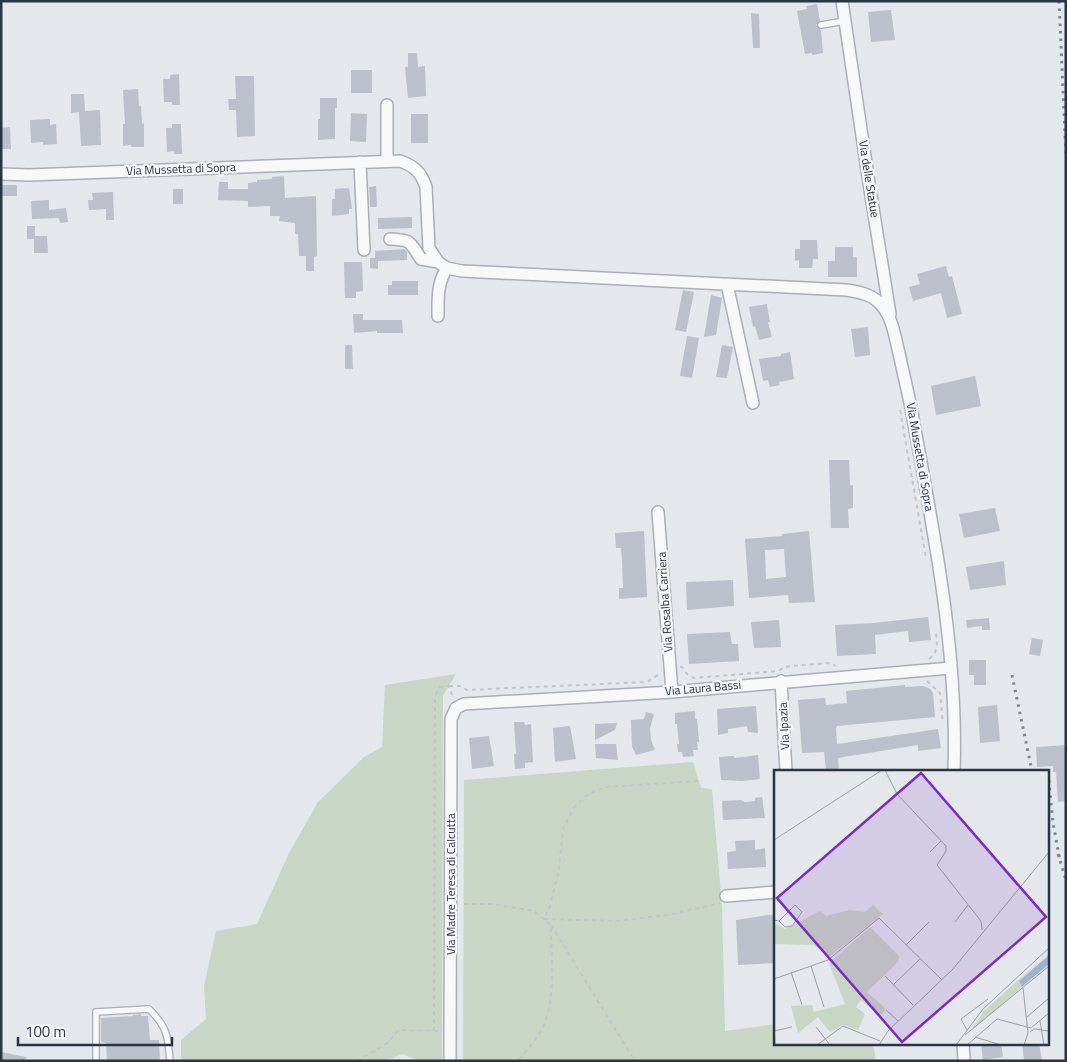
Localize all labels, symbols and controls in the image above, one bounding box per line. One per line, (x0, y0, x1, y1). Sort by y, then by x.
street label: Via delle Statue (854, 139, 885, 219)
street label: Via Mussetta di Sopra (126, 157, 236, 180)
street label: Via Mussetta di Sopra (902, 401, 939, 513)
street label: Via Rosalba Carriera (652, 551, 677, 653)
street label: Via Laura Bassi (664, 675, 742, 700)
street label: Via Ipazia (773, 702, 794, 750)
inset map (774, 770, 1050, 1044)
street label: Via Madre Teresa di Calcutta (441, 813, 460, 955)
scale bar (18, 1014, 171, 1046)
text: 100 m (25, 1020, 66, 1043)

